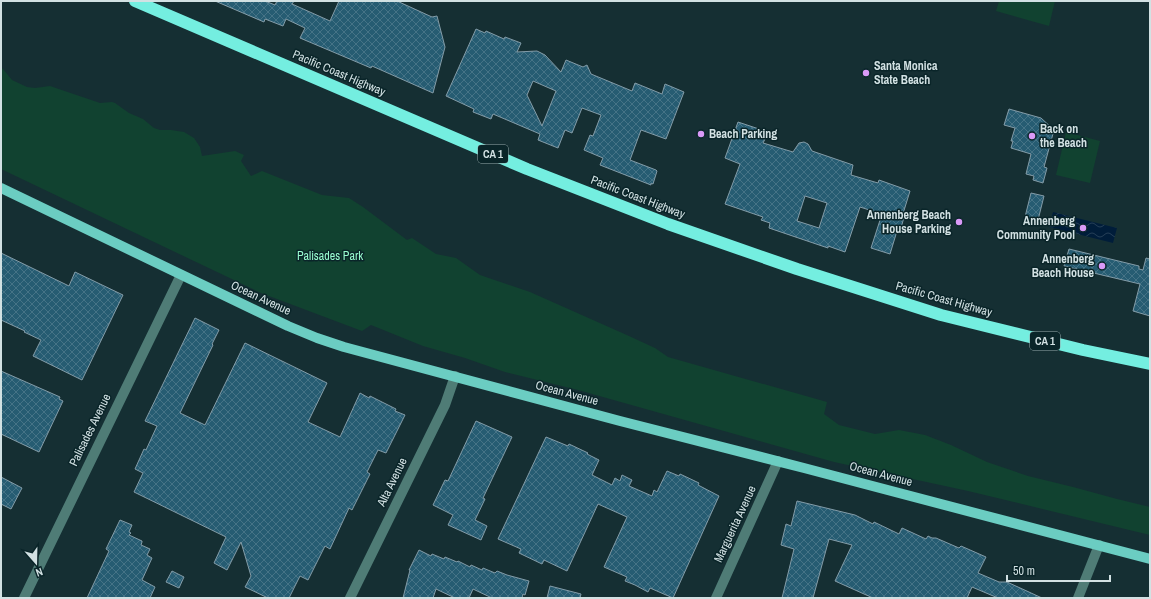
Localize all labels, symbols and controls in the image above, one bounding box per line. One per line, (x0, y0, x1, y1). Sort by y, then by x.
street label: Pacific Coast Highway (290, 46, 388, 100)
place label: Santa Monica State Beach (874, 58, 938, 88)
marker: Santa Monica State Beach (861, 68, 871, 78)
place label: Back on the Beach (1040, 121, 1087, 151)
place label: Beach Parking (709, 126, 777, 142)
marker: Beach Parking (696, 129, 706, 139)
marker: Back on the Beach (1027, 131, 1037, 141)
road number: CA 1 (478, 145, 508, 163)
street label: Pacific Coast Highway (589, 172, 687, 222)
place label: Annenberg Beach House Parking (867, 207, 951, 237)
place label: Annenberg Community Pool (997, 213, 1075, 243)
marker: Annenberg Beach House Parking (954, 217, 964, 227)
marker: Annenberg Community Pool (1078, 223, 1088, 233)
park label: Palisades Park (297, 248, 363, 264)
place label: Annenberg Beach House (1032, 251, 1095, 281)
marker: Annenberg Beach House (1097, 261, 1107, 271)
street label: Ocean Avenue (228, 277, 294, 319)
street label: Pacific Coast Highway (894, 278, 994, 320)
road number: CA 1 (1030, 332, 1060, 350)
street label: Ocean Avenue (534, 377, 600, 409)
street label: Palisades Avenue (66, 391, 114, 469)
street label: Alta Avenue (373, 455, 411, 510)
street label: Ocean Avenue (848, 458, 914, 490)
street label: Marguerita Avenue (710, 483, 760, 565)
north arrow (16, 543, 56, 583)
scale bar (1007, 557, 1110, 583)
text: 50 m (1013, 563, 1035, 579)
text: N (34, 565, 45, 580)

